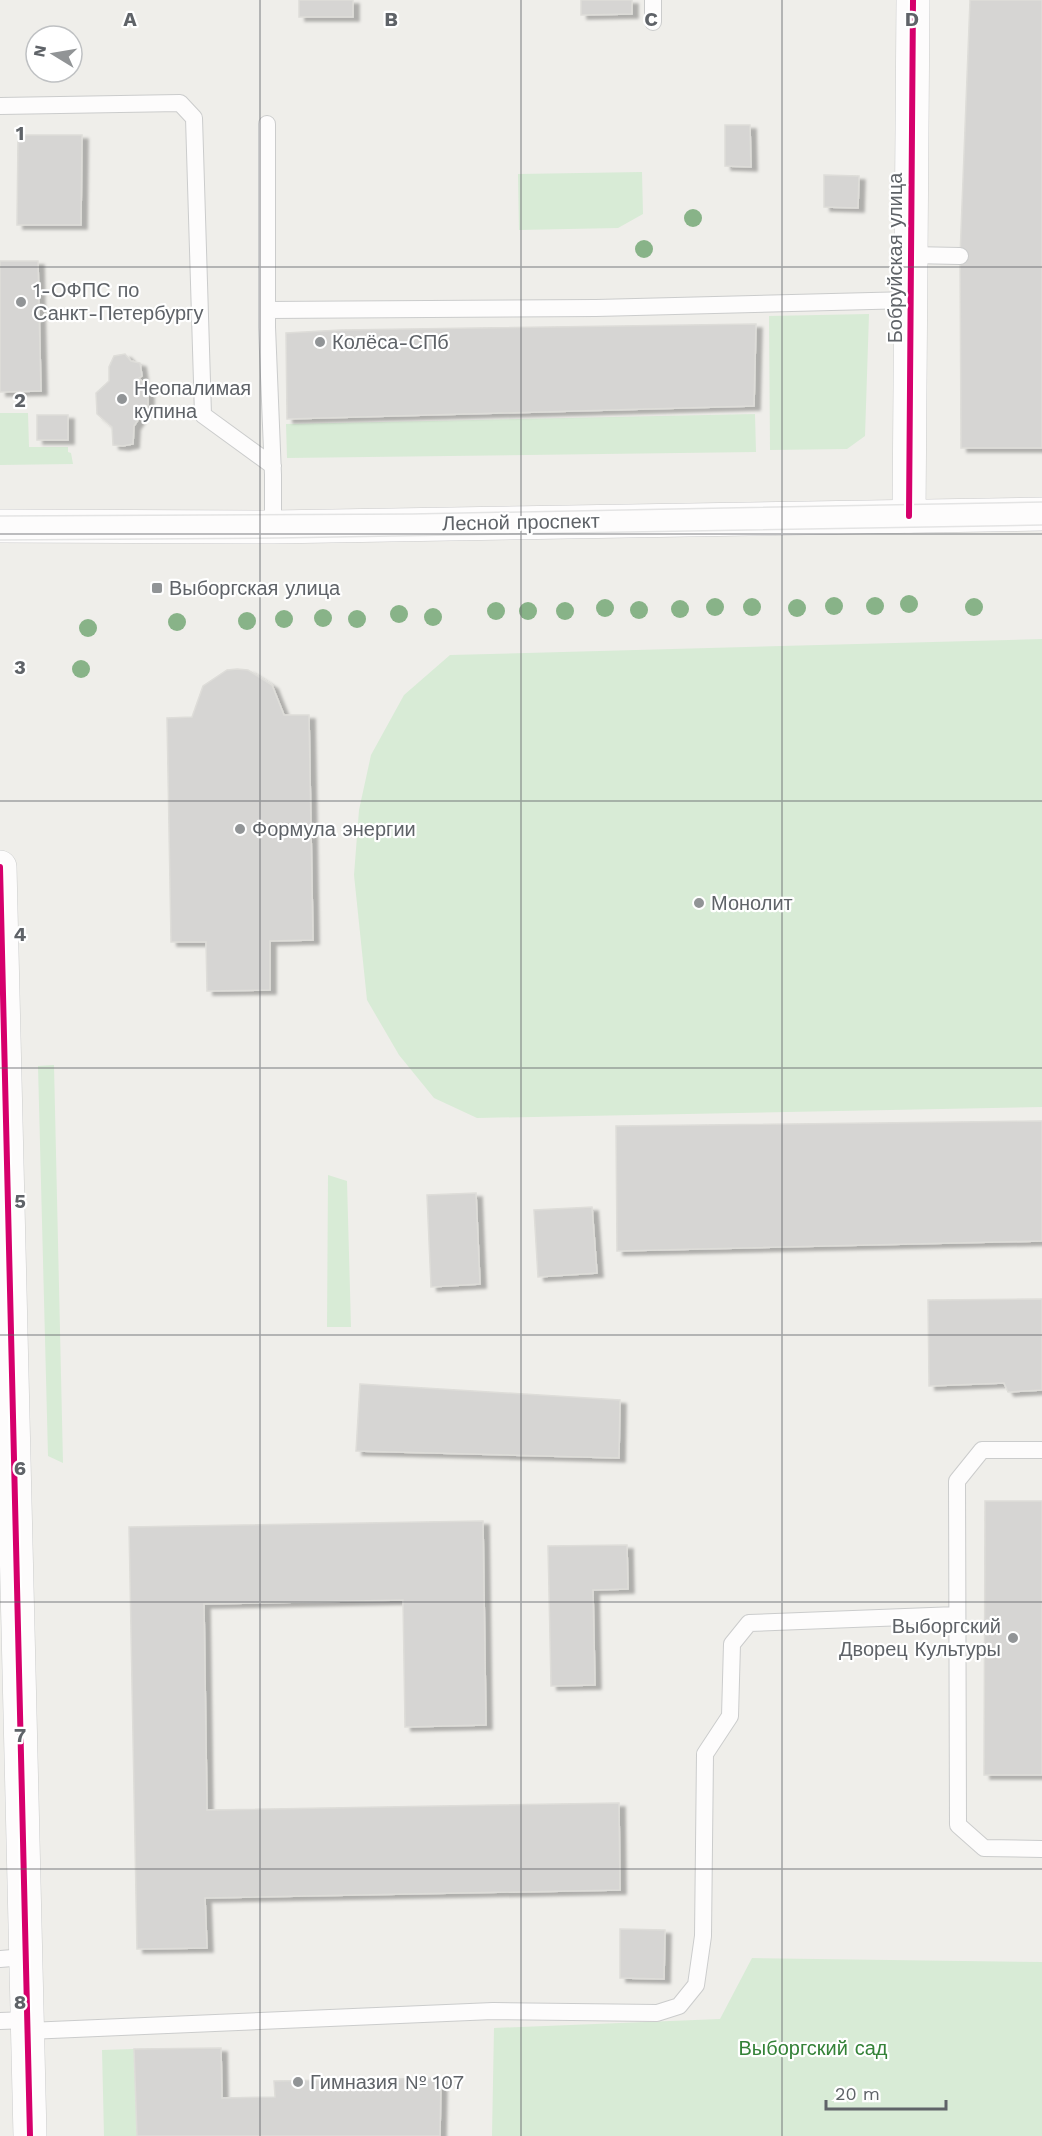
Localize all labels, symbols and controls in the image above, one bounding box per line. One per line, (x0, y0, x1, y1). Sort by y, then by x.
text: A (123, 7, 137, 31)
text: B (384, 7, 398, 31)
text: C (644, 7, 658, 31)
text: D (905, 7, 919, 31)
north arrow (24, 24, 84, 84)
text: N (29, 44, 50, 59)
text: 1 (16, 121, 24, 145)
street label: Бобруйская улица (883, 172, 907, 343)
place label: 1-ОФПС по Санкт-Петербургу (33, 278, 203, 325)
marker: 1-ОФПС по Санкт-Петербургу (14, 295, 28, 309)
place label: Колёса-СПб (332, 330, 449, 354)
marker: Колёса-СПб (313, 335, 327, 349)
place label: Неопалимая купина (134, 376, 251, 423)
text: 2 (14, 388, 26, 412)
marker: Неопалимая купина (115, 392, 129, 406)
street label: Лесной проспект (442, 509, 600, 535)
place label: Выборгская улица (169, 576, 341, 600)
marker: Выборгская улица (150, 581, 164, 595)
text: 3 (14, 655, 26, 679)
place label: Формула энергии (252, 817, 416, 841)
marker: Формула энергии (233, 822, 247, 836)
place label: Монолит (711, 891, 793, 915)
marker: Монолит (692, 896, 706, 910)
text: 4 (14, 922, 27, 946)
text: 5 (14, 1189, 26, 1213)
text: 6 (14, 1456, 26, 1480)
place label: Выборгский Дворец Культуры (839, 1614, 1001, 1661)
marker: Выборгский Дворец Культуры (1006, 1631, 1020, 1645)
text: 7 (14, 1723, 26, 1747)
text: 8 (14, 1990, 26, 2014)
park label: Выборгский сад (739, 2036, 888, 2060)
place label: Гимназия № 107 (310, 2070, 464, 2094)
scale bar (826, 2073, 946, 2111)
marker: Гимназия № 107 (291, 2075, 305, 2089)
text: 20 m (835, 2083, 880, 2104)

